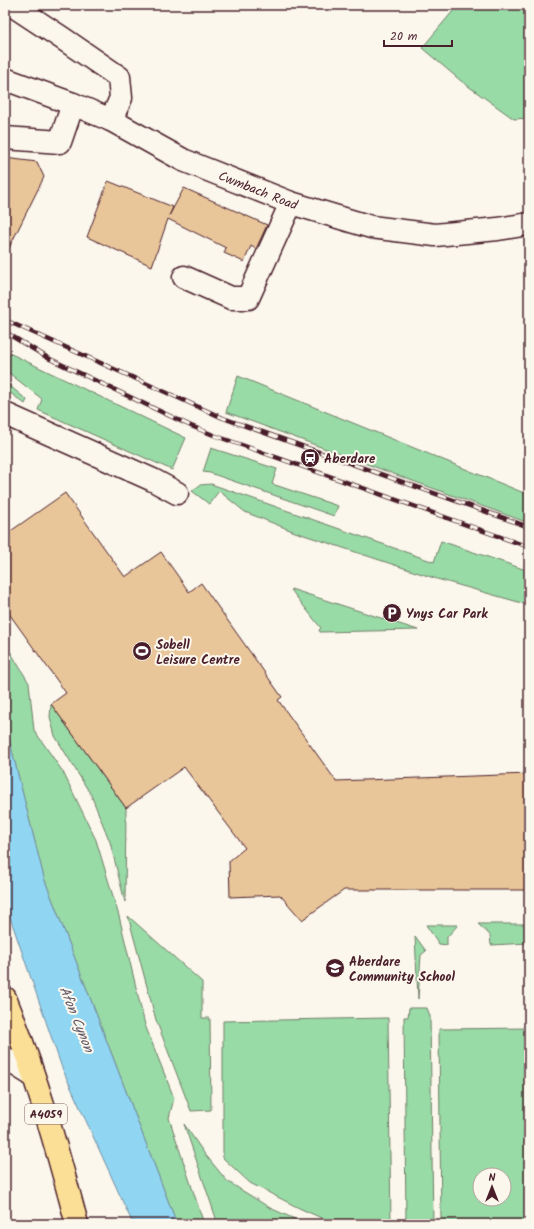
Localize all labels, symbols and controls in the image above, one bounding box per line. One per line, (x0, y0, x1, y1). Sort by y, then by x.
scale bar (384, 22, 452, 48)
text: 20 m (390, 27, 418, 46)
street label: Cwmbach Road (215, 166, 300, 217)
station icon: Aberdare (299, 447, 321, 469)
place label: Aberdare (324, 449, 376, 470)
parking icon: Ynys Car Park (381, 602, 403, 624)
place label: Ynys Car Park (406, 604, 488, 625)
place label: Sobell Leisure Centre (156, 635, 240, 671)
sports icon: Sobell Leisure Centre (131, 640, 153, 662)
place label: Aberdare Community School (349, 952, 455, 988)
school or university icon: Aberdare Community School (324, 957, 346, 979)
water label: Afon Cynon (53, 983, 100, 1057)
road number: A4059 (25, 1104, 67, 1124)
north arrow (472, 1167, 512, 1207)
text: N (489, 1169, 496, 1187)

